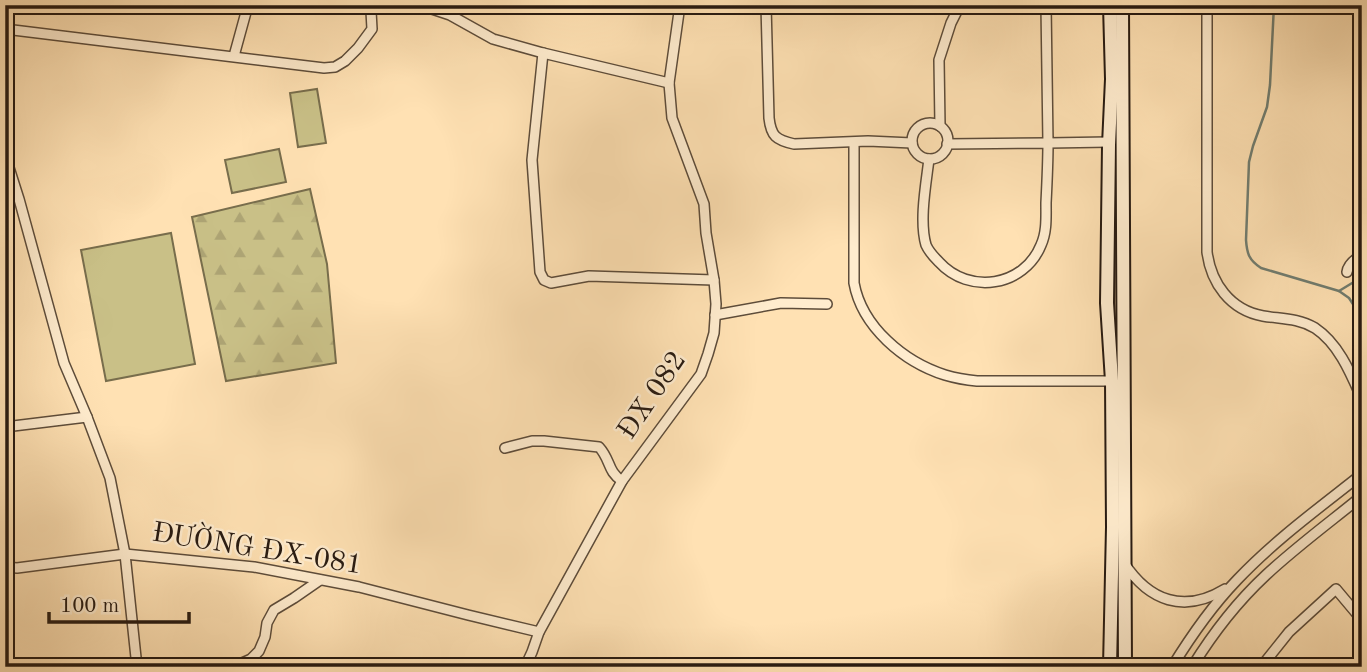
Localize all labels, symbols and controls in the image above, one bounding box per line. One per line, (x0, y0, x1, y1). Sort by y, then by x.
street label: ĐX 082 (614, 347, 692, 445)
street label: ĐƯỜNG ĐX-081 (150, 515, 365, 580)
scale bar (49, 581, 189, 625)
text: 100 m (60, 596, 119, 617)

